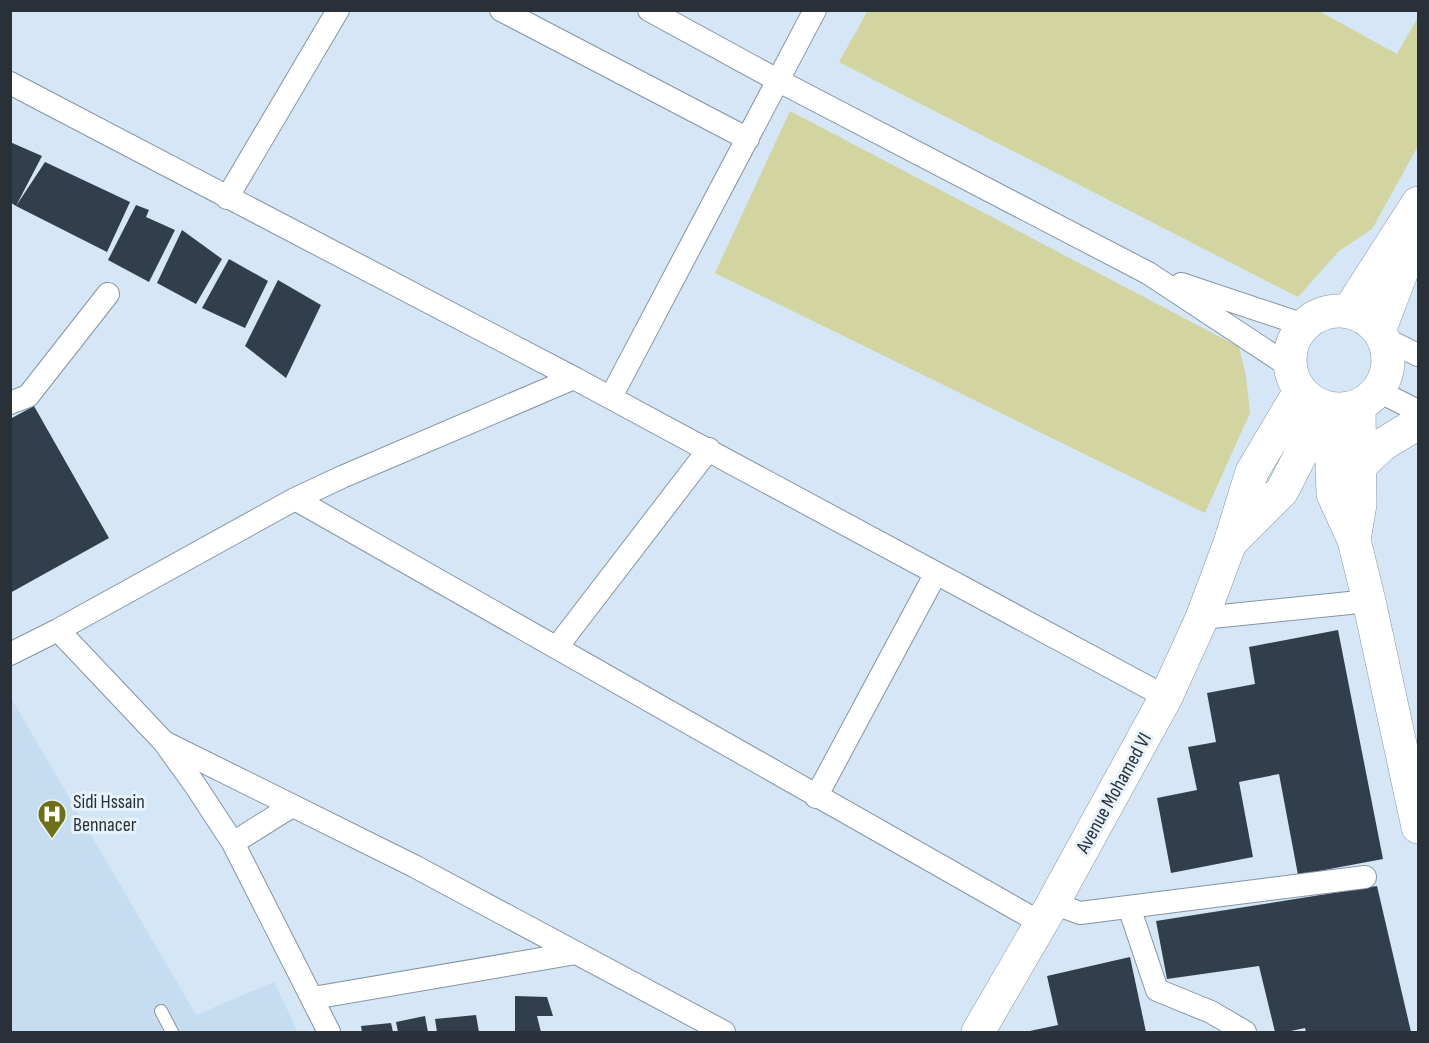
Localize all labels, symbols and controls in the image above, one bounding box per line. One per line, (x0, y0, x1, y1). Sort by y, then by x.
street label: Avenue Mohamed VI (1071, 729, 1157, 858)
place label: Sidi Hssain Bennacer (73, 790, 145, 837)
hospital icon: Sidi Hssain Bennacer (36, 798, 68, 840)

